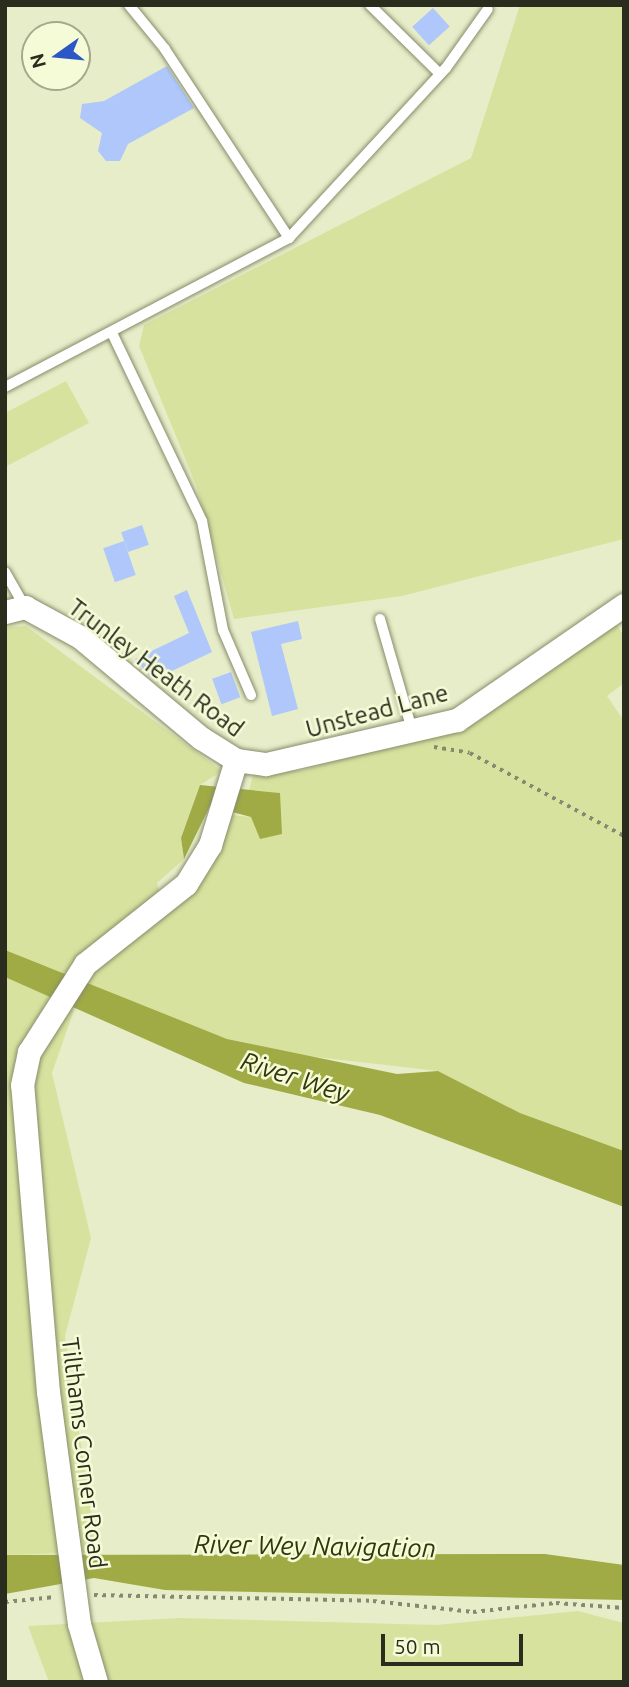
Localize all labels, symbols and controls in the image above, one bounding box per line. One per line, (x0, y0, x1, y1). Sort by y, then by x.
north arrow (21, 21, 91, 91)
text: N (25, 51, 50, 71)
street label: Trunley Heath Road (63, 593, 249, 743)
street label: Unstead Lane (302, 678, 452, 744)
water label: River Wey (237, 1045, 353, 1109)
street label: Tilthams Corner Road (56, 1336, 112, 1570)
water label: River Wey Navigation (194, 1528, 436, 1564)
scale bar (384, 1620, 526, 1664)
text: 50 m (394, 1634, 441, 1658)

